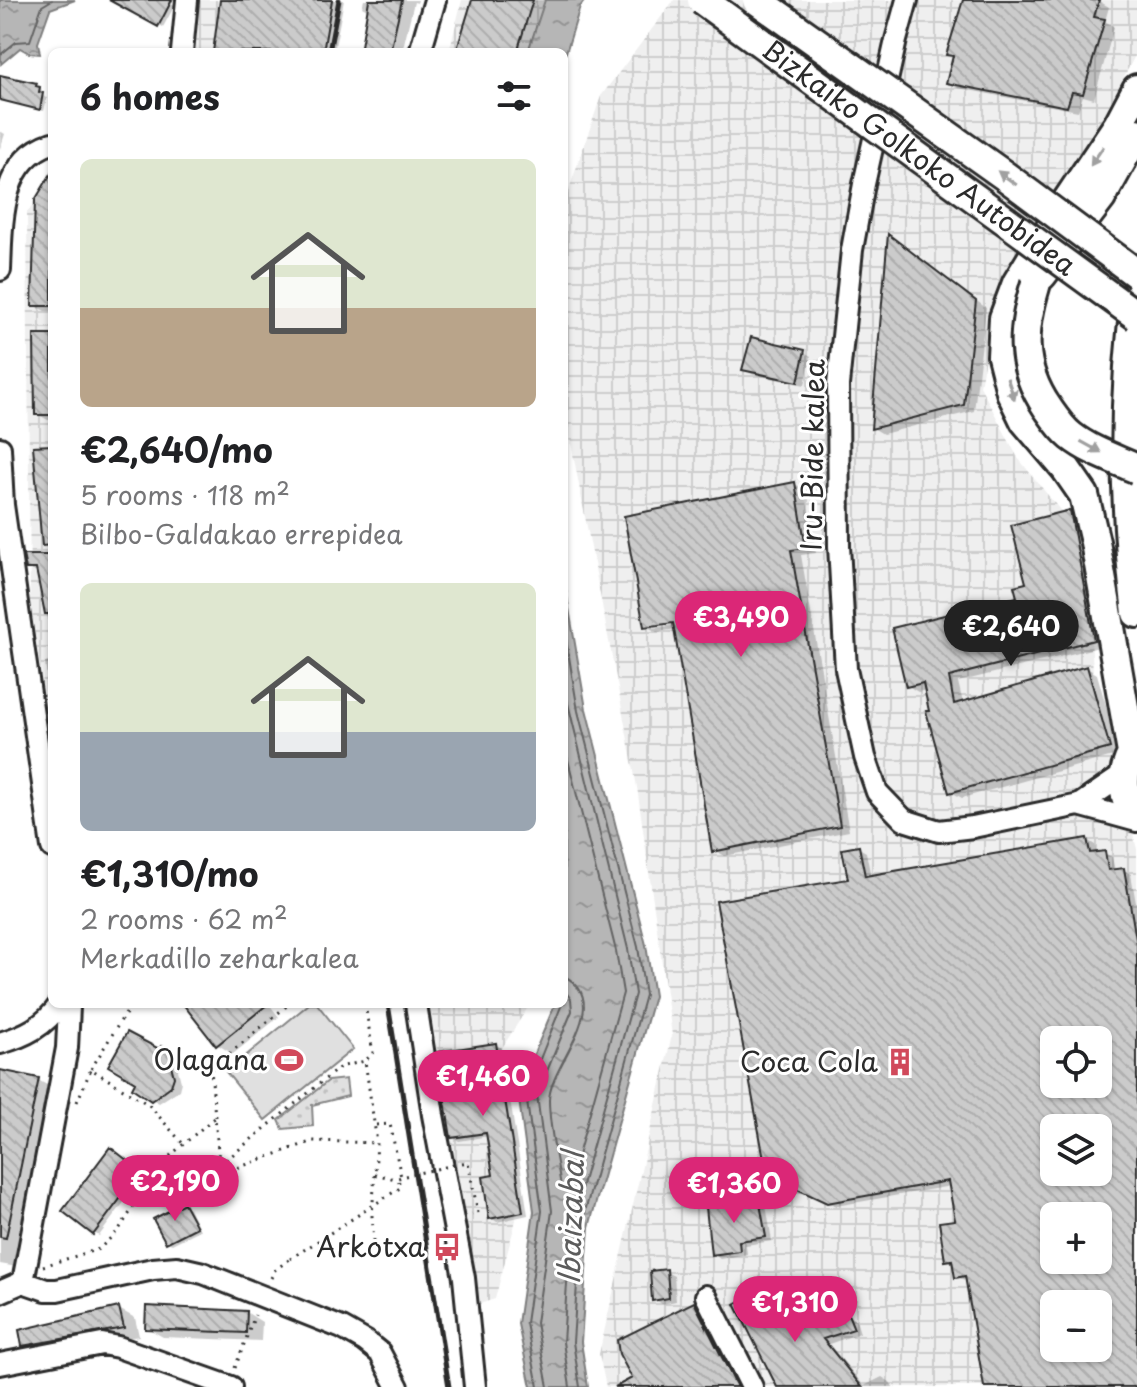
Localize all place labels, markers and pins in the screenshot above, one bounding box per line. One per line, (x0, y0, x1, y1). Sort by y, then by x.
pin: €3,490 (676, 591, 806, 659)
pin: €2,640 (946, 600, 1076, 668)
place label: Olagana (153, 1037, 267, 1080)
place label: Coca Cola (740, 1039, 879, 1082)
sports icon: Olagana (274, 1045, 304, 1075)
building icon: Coca Cola (885, 1047, 915, 1077)
pin: €1,460 (418, 1050, 548, 1118)
pin: €2,190 (110, 1155, 240, 1223)
pin: €1,360 (669, 1157, 799, 1225)
place label: Arkotxa (316, 1224, 426, 1267)
bus stop icon: Arkotxa (432, 1232, 462, 1262)
pin: €1,310 (730, 1276, 860, 1344)

